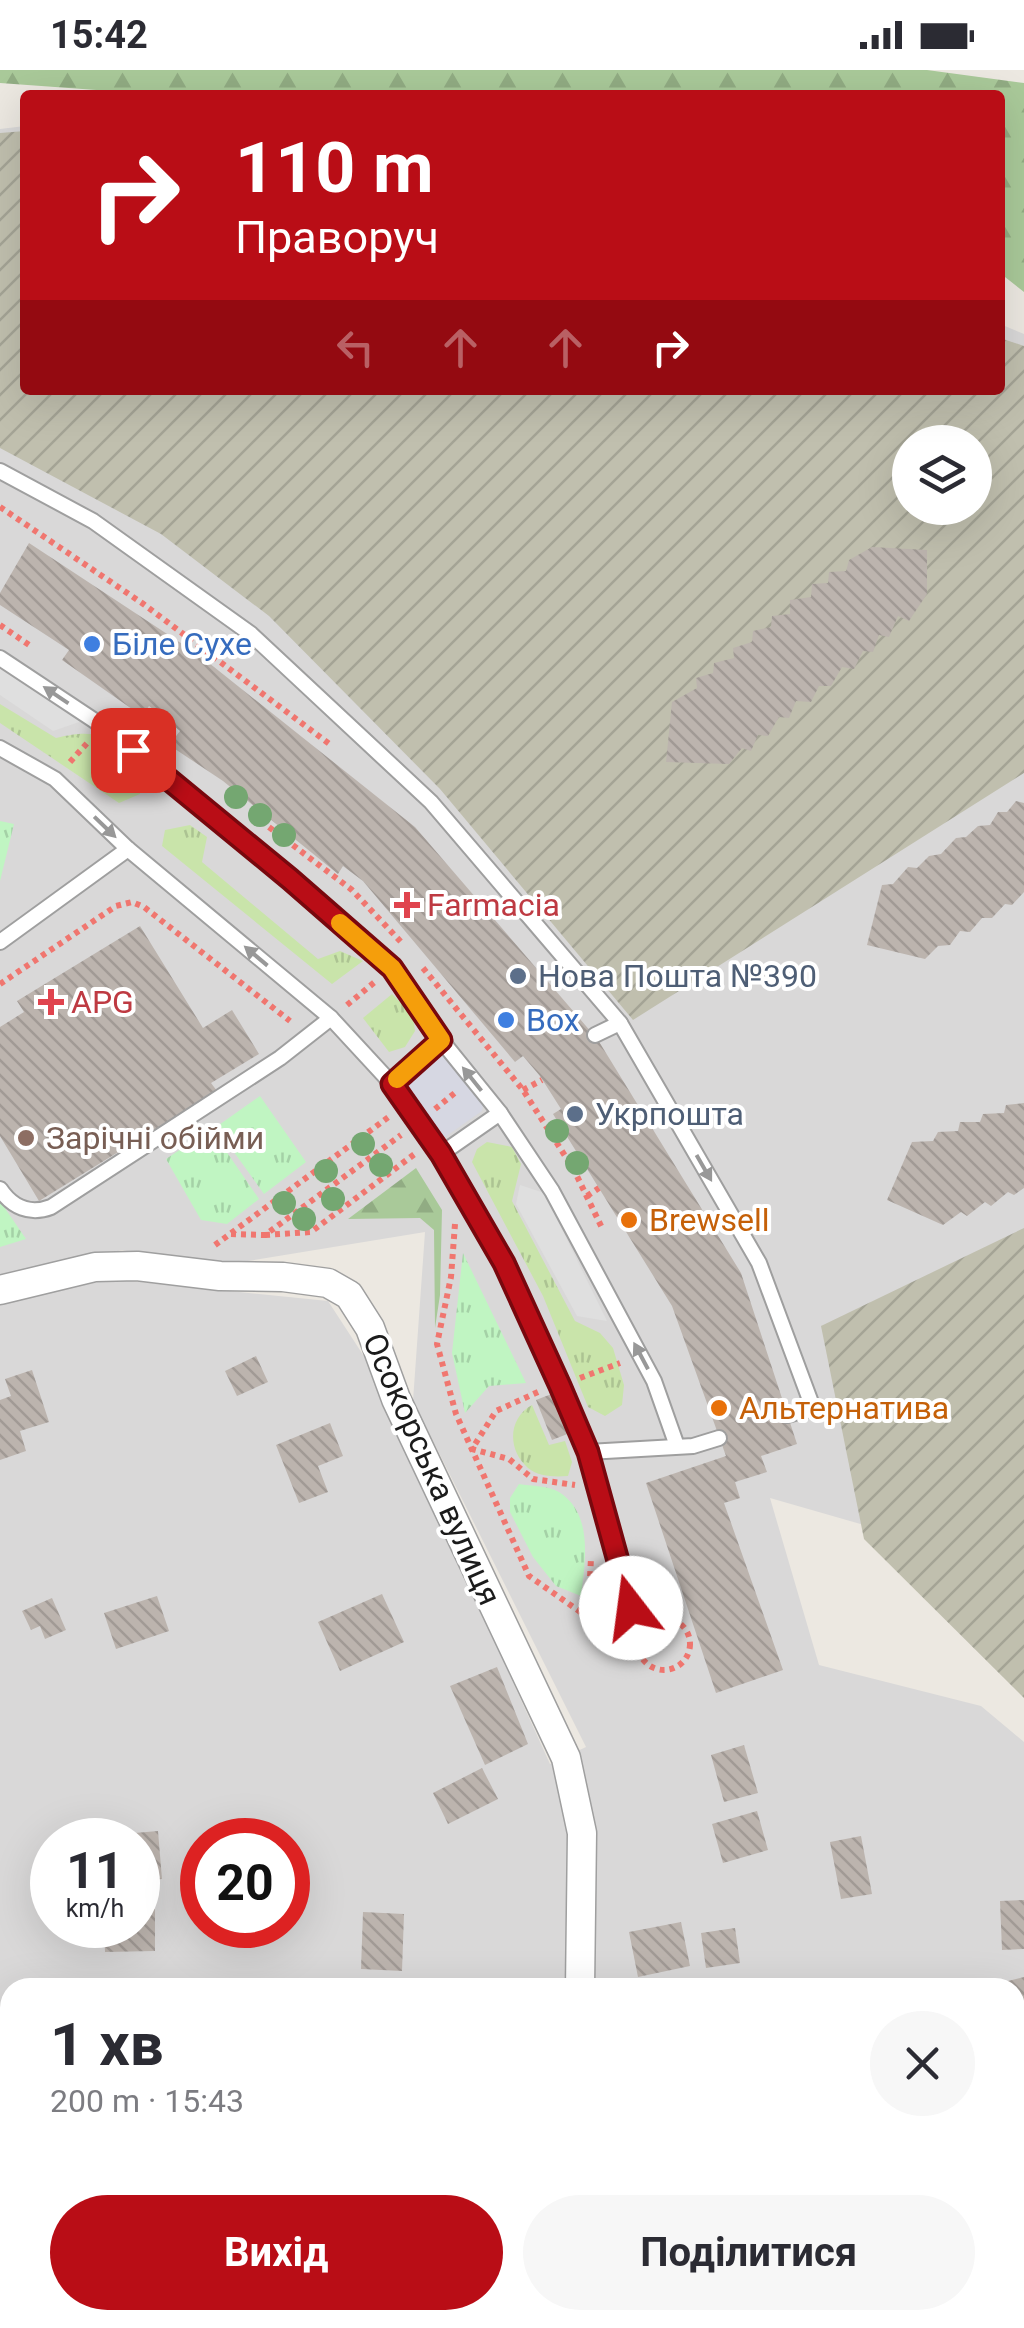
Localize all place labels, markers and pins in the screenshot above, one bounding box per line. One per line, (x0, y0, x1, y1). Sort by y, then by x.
place label: Біле Сухе (112, 625, 252, 663)
marker: Біле Сухе (81, 633, 103, 655)
pin (91, 708, 176, 793)
place label: Farmacia (427, 886, 560, 924)
marker: Farmacia (396, 894, 418, 916)
place label: Нова Пошта №390 (538, 957, 817, 995)
marker: Нова Пошта №390 (507, 965, 529, 987)
place label: APG (71, 983, 134, 1021)
marker: APG (40, 991, 62, 1013)
place label: Box (526, 1001, 580, 1039)
marker: Box (495, 1009, 517, 1031)
place label: Укрпошта (595, 1095, 744, 1133)
marker: Укрпошта (564, 1103, 586, 1125)
place label: Зарічні обійми (46, 1119, 264, 1157)
marker: Зарічні обійми (15, 1127, 37, 1149)
place label: Brewsell (649, 1201, 770, 1239)
marker: Brewsell (618, 1209, 640, 1231)
place label: Альтернатива (739, 1389, 949, 1427)
marker: Альтернатива (708, 1397, 730, 1419)

